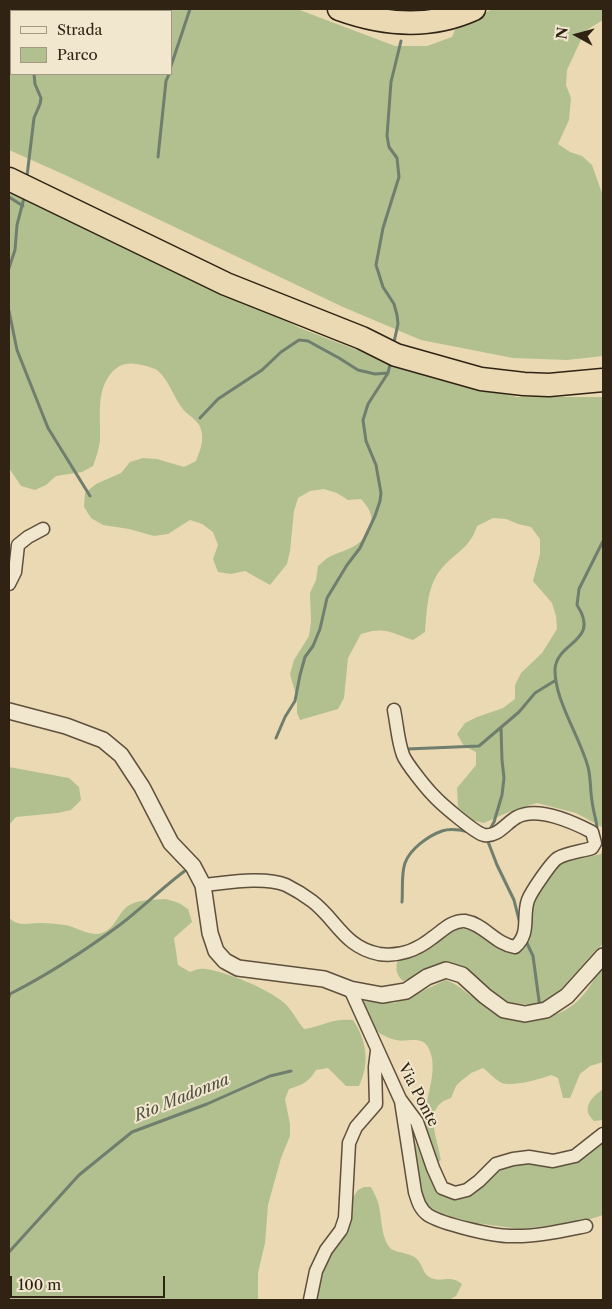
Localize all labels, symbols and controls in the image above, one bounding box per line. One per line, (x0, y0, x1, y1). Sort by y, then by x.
legend (10, 10, 172, 75)
north arrow (552, 10, 602, 60)
text: Strada (57, 20, 103, 39)
text: N (552, 26, 572, 40)
text: Parco (57, 45, 98, 64)
street label: Via Ponte (394, 1060, 442, 1130)
water label: Rio Madonna (132, 1070, 232, 1126)
scale bar (12, 1266, 168, 1298)
text: 100 m (18, 1275, 61, 1294)

